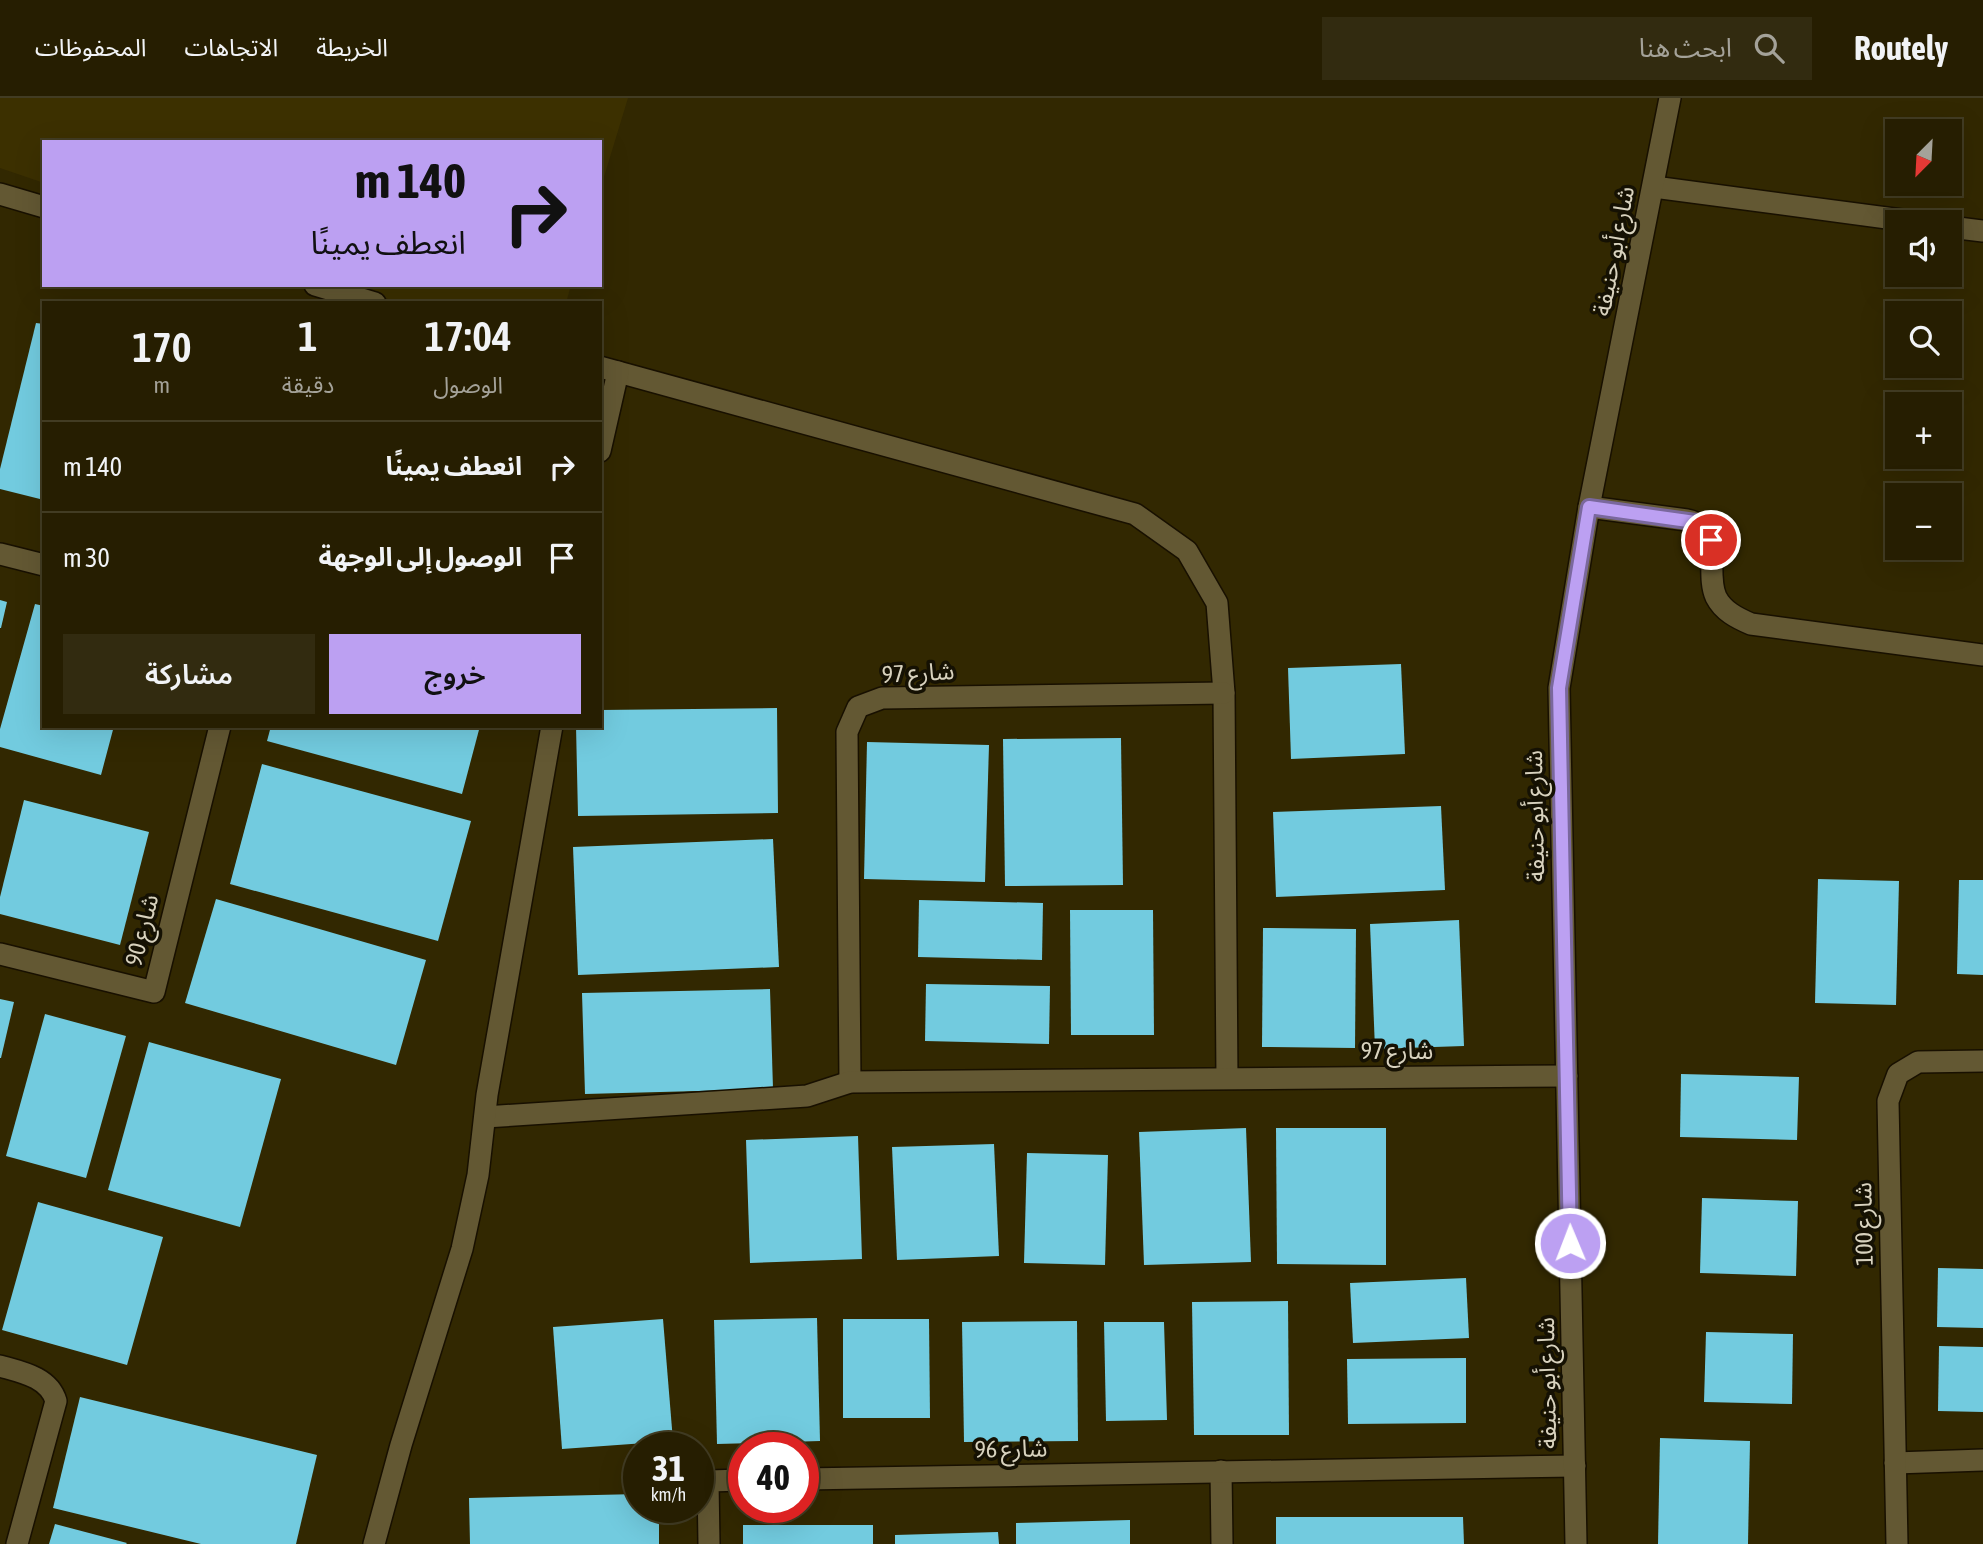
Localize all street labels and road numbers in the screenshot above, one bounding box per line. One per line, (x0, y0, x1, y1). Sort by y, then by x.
street label: شارع أبو حنيفة (1586, 183, 1643, 319)
street label: شارع 97 (881, 657, 955, 692)
street label: شارع أبو حنيفة (1518, 750, 1553, 882)
street label: شارع 90 (120, 891, 167, 969)
street label: شارع 97 (1361, 1037, 1433, 1068)
street label: شارع 100 (1849, 1182, 1882, 1266)
street label: شارع أبو حنيفة (1530, 1317, 1565, 1449)
street label: شارع 96 (974, 1434, 1048, 1467)

